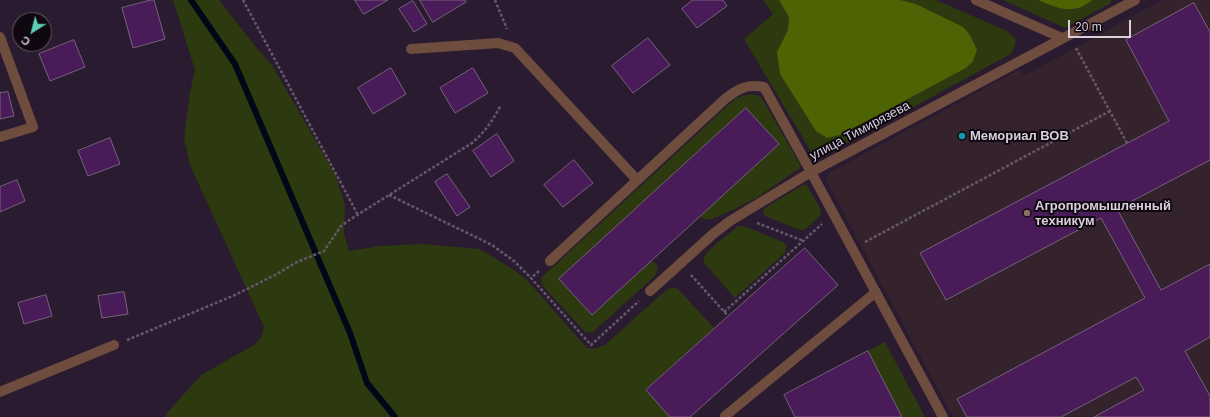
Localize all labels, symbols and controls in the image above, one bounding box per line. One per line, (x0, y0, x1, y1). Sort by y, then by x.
north arrow (12, 12, 52, 52)
scale bar (1070, 12, 1133, 38)
text: 20 m (1075, 20, 1102, 34)
text: С (19, 34, 32, 48)
street label: улица Тимирязева (807, 98, 913, 164)
place label: Мемориал ВОВ (970, 128, 1069, 144)
marker: Мемориал ВОВ (957, 131, 967, 141)
place label: Агропромышленный техникум (1035, 198, 1171, 229)
marker: Агропромышленный техникум (1022, 208, 1032, 218)

